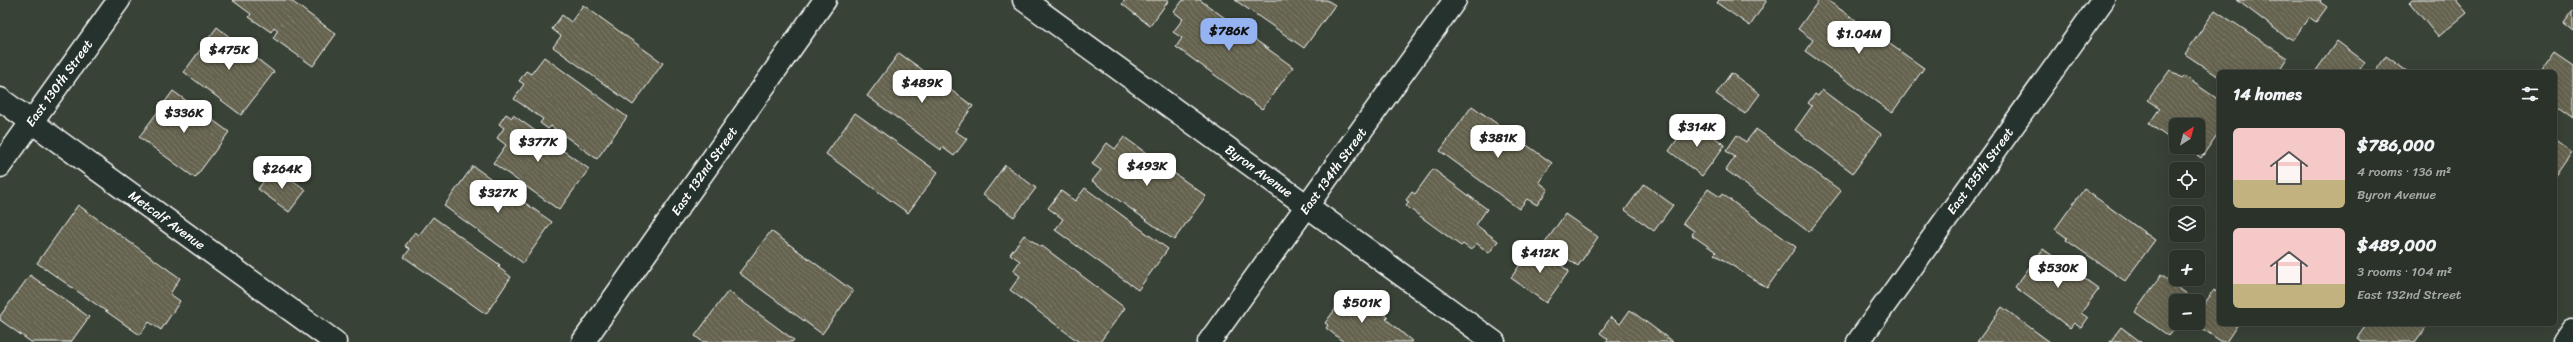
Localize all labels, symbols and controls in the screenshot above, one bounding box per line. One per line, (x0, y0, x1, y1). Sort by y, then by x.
pin: $786K (1201, 18, 1257, 52)
text: $786K (1209, 19, 1249, 42)
pin: $1.04M (1826, 21, 1892, 55)
text: $1.04M (1836, 22, 1882, 45)
street label: East 130th Street (19, 34, 99, 132)
pin: $475K (201, 37, 257, 71)
text: $475K (209, 38, 249, 61)
pin: $489K (894, 70, 950, 104)
text: $489K (902, 71, 942, 94)
text: 14 homes (2233, 79, 2302, 109)
icon: filters (2519, 83, 2541, 105)
pin: $336K (156, 100, 212, 134)
text: $336K (165, 101, 203, 124)
pin: $314K (1669, 114, 1725, 148)
text: $314K (1678, 115, 1716, 138)
north arrow (2169, 118, 2205, 154)
map controls (2169, 118, 2205, 330)
street label: East 132nd Street (665, 121, 744, 220)
street label: East 134th Street (1293, 122, 1373, 220)
street label: East 135th Street (1940, 122, 2020, 219)
pin: $381K (1470, 125, 1526, 159)
text: $381K (1479, 126, 1517, 149)
pin: $377K (510, 129, 566, 163)
text: $377K (519, 130, 557, 153)
text: $786,000 (2357, 130, 2435, 160)
street label: Byron Avenue (1220, 138, 1298, 204)
icon: home (2265, 144, 2313, 192)
pin: $493K (1119, 153, 1175, 187)
text: $493K (1127, 154, 1167, 177)
pin: $264K (254, 156, 310, 190)
text: $264K (262, 157, 302, 180)
text: 4 rooms · 136 m² (2357, 160, 2451, 183)
button: locate (2169, 162, 2205, 198)
pin: $327K (470, 180, 526, 214)
text: $327K (479, 181, 517, 204)
text: Byron Avenue (2357, 183, 2436, 206)
street label: Metcalf Avenue (124, 184, 211, 256)
button: layers (2169, 206, 2205, 242)
text: $489,000 (2357, 230, 2437, 260)
pin: $412K (1512, 240, 1568, 274)
text: $412K (1521, 241, 1559, 264)
icon: home (2265, 244, 2313, 292)
button: + (2169, 250, 2205, 286)
pin: $530K (2030, 255, 2086, 289)
text: $530K (2038, 256, 2078, 279)
text: 3 rooms · 104 m² (2357, 260, 2452, 283)
text: East 132nd Street (2357, 283, 2462, 306)
pin: $501K (1334, 290, 1390, 324)
text: $501K (1343, 291, 1381, 314)
button: − (2169, 294, 2205, 330)

